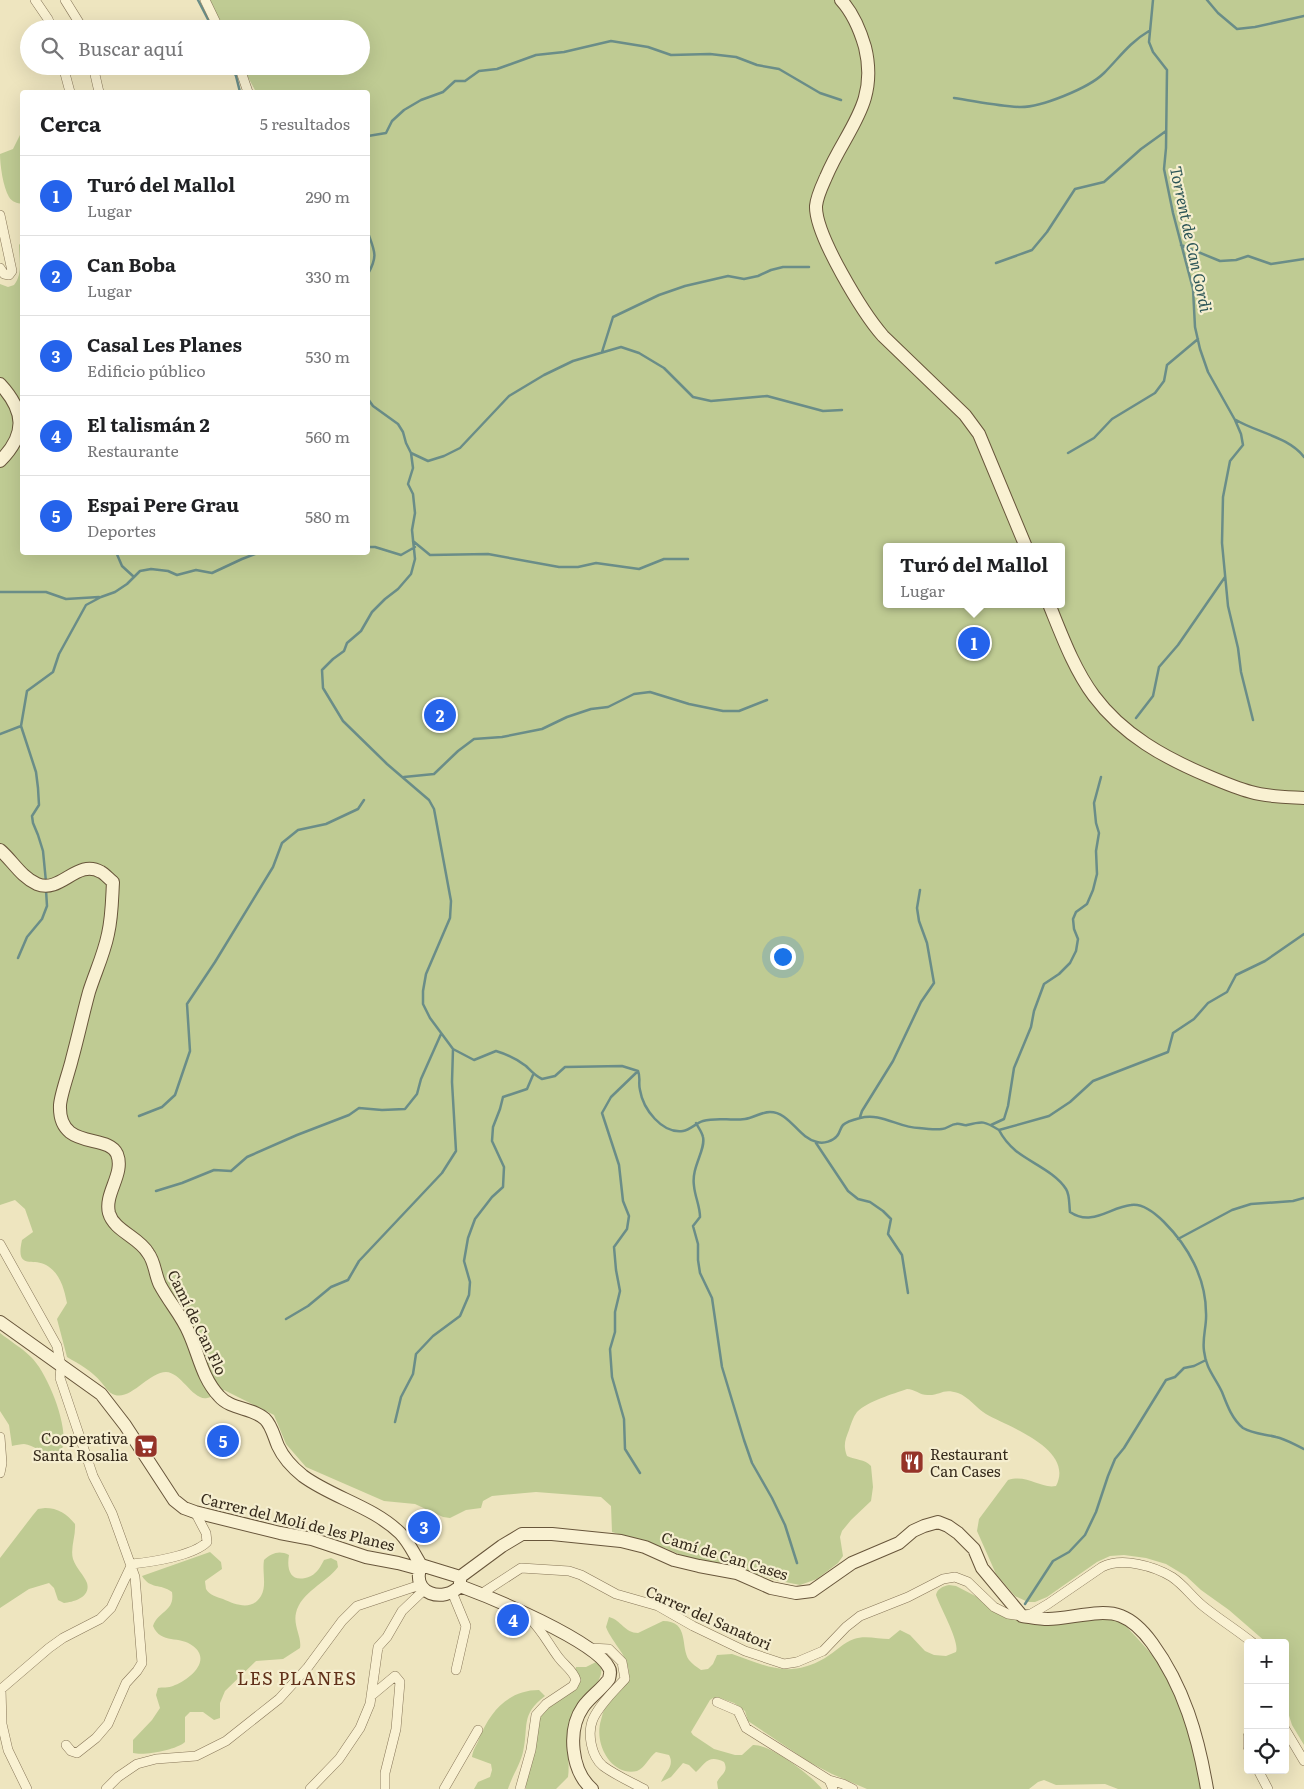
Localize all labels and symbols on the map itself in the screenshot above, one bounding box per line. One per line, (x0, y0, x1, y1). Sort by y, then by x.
water label: Torrent de Can Gordi (1165, 164, 1219, 314)
pin: 1 (958, 624, 990, 662)
pin: 2 (424, 696, 456, 734)
your location (770, 944, 796, 970)
street label: Camí de Can Flo (163, 1266, 234, 1379)
pin: 5 (207, 1422, 239, 1460)
place label: Cooperativa Santa Rosalia (33, 1426, 129, 1466)
supermarket icon: Cooperativa Santa Rosalia (133, 1433, 159, 1459)
place label: Restaurant Can Cases (930, 1442, 1008, 1482)
restaurant icon: Restaurant Can Cases (899, 1449, 925, 1475)
street label: Carrer del Molí de les Planes (199, 1486, 398, 1556)
pin: 3 (408, 1508, 440, 1546)
street label: Camí de Can Cases (659, 1525, 791, 1585)
street label: Carrer del Sanatori (642, 1579, 776, 1655)
pin: 4 (497, 1601, 529, 1639)
district label: LES PLANES (237, 1664, 357, 1691)

